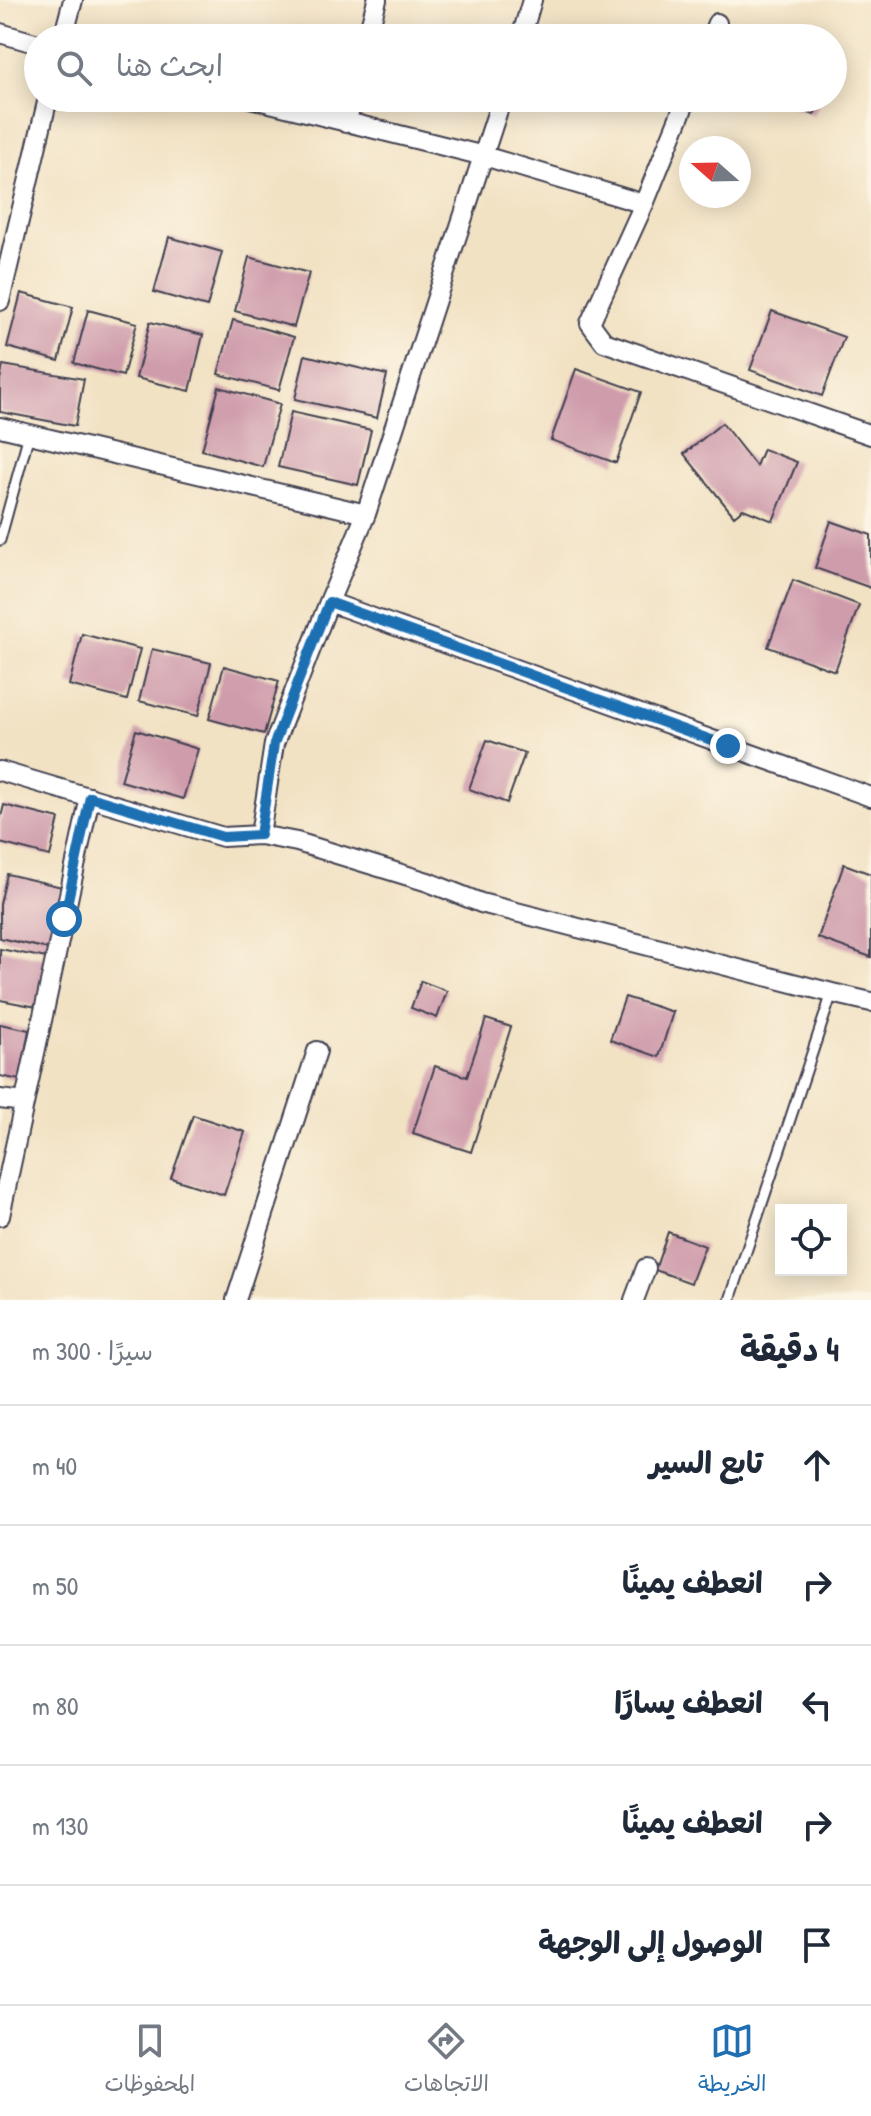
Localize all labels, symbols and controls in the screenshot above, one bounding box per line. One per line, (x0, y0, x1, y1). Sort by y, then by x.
search box (24, 24, 847, 112)
text: ابحث هنا (116, 45, 223, 85)
icon: search (52, 46, 96, 90)
north arrow (679, 136, 751, 208)
route end (710, 728, 746, 764)
route start (46, 901, 82, 937)
map controls (775, 1204, 847, 1276)
button: locate (775, 1204, 847, 1276)
text: 4 دقيقة (740, 1326, 839, 1372)
text: سيرًا · 300 m (32, 1333, 153, 1368)
text: تابع السير (649, 1442, 763, 1482)
icon: ahead (795, 1443, 839, 1487)
text: 40 m (32, 1448, 77, 1483)
text: انعطف يمينًا (622, 1562, 763, 1602)
icon: right (795, 1563, 839, 1607)
text: 50 m (32, 1568, 78, 1603)
text: انعطف يسارًا (614, 1682, 763, 1722)
icon: left (795, 1683, 839, 1727)
text: 80 m (32, 1688, 79, 1723)
text: انعطف يمينًا (622, 1802, 763, 1842)
icon: right (795, 1803, 839, 1847)
text: 130 m (32, 1808, 88, 1843)
text: الوصول إلى الوجهة (538, 1922, 763, 1962)
icon: arrive (795, 1923, 839, 1967)
tab: المحفوظات (104, 2019, 195, 2103)
tab: الاتجاهات (404, 2019, 489, 2103)
tab: الخريطة (698, 2019, 767, 2103)

